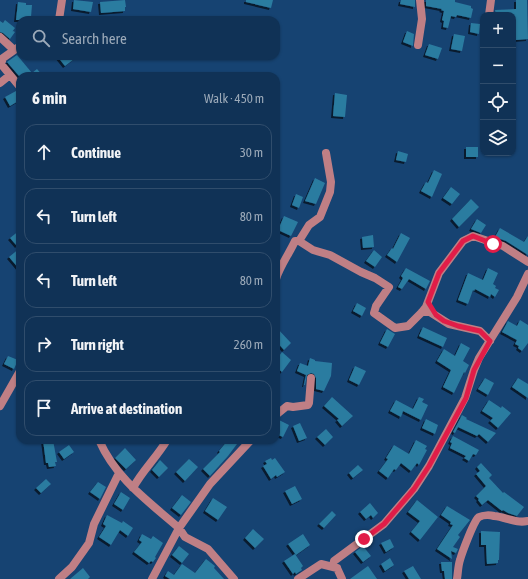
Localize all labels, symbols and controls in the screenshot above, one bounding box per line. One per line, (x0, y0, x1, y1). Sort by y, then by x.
map controls (480, 12, 516, 156)
button: + (480, 12, 516, 48)
search box (16, 16, 280, 60)
icon: search (30, 27, 52, 49)
text: Search here (62, 30, 127, 47)
button: − (480, 48, 516, 84)
button: locate (480, 84, 516, 120)
text: 6 min (32, 88, 67, 108)
text: Walk · 450 m (204, 91, 264, 106)
button: layers (480, 120, 516, 156)
icon: ahead (33, 141, 55, 163)
text: Continue (71, 144, 121, 161)
text: 30 m (240, 145, 263, 160)
icon: left (33, 205, 55, 227)
text: Turn left (71, 208, 117, 225)
text: 80 m (240, 209, 263, 224)
route start (484, 235, 502, 253)
icon: left (33, 269, 55, 291)
text: Turn left (71, 272, 117, 289)
text: 80 m (240, 273, 263, 288)
icon: right (33, 333, 55, 355)
text: Turn right (71, 336, 124, 353)
text: 260 m (234, 337, 263, 352)
icon: arrive (33, 397, 55, 419)
text: Arrive at destination (71, 400, 182, 417)
route end (355, 530, 373, 548)

